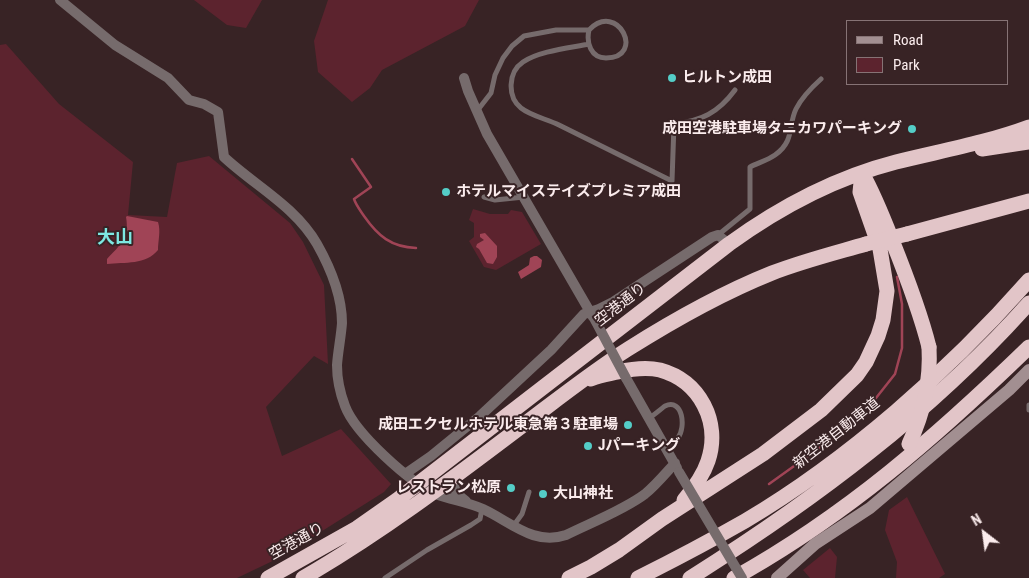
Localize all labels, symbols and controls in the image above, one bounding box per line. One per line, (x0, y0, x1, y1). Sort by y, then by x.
legend (846, 20, 1009, 85)
text: Road (893, 31, 923, 49)
text: Park (893, 56, 920, 74)
place label: ヒルトン成田 (682, 69, 772, 87)
marker: ヒルトン成田 (666, 72, 678, 84)
place label: 成田空港駐車場タニカワパーキング (662, 120, 902, 138)
marker: 成田空港駐車場タニカワパーキング (906, 123, 918, 135)
place label: ホテルマイステイズプレミア成田 (456, 183, 681, 201)
marker: ホテルマイステイズプレミア成田 (440, 186, 452, 198)
district label: 大山 (97, 227, 133, 249)
street label: 空港通り (592, 279, 650, 331)
street label: 新空港自動車道 (790, 395, 884, 473)
place label: 成田エクセルホテル東急第３駐車場 (378, 416, 618, 434)
marker: 成田エクセルホテル東急第３駐車場 (622, 419, 634, 431)
place label: Jパーキング (598, 437, 680, 455)
marker: Jパーキング (582, 440, 594, 452)
place label: レストラン松原 (396, 479, 501, 497)
marker: レストラン松原 (505, 482, 517, 494)
place label: 大山神社 (553, 485, 613, 503)
marker: 大山神社 (537, 488, 549, 500)
north arrow (959, 508, 1009, 558)
text: N (969, 511, 984, 529)
street label: 空港通り (266, 520, 328, 564)

